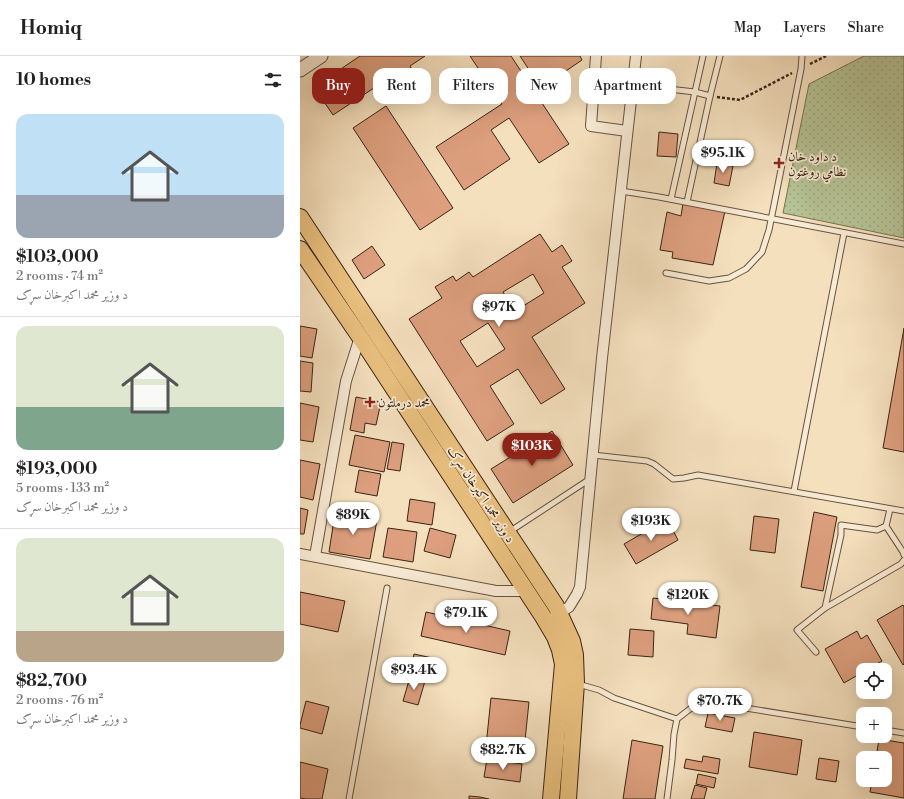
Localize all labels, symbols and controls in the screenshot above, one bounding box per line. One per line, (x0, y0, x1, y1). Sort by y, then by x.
text: Homiq (20, 16, 82, 40)
text: Map (734, 19, 761, 37)
text: Layers (783, 19, 826, 37)
text: Share (848, 19, 884, 37)
chip: Buy (312, 68, 365, 104)
chip: Rent (373, 68, 431, 104)
chip: Filters (439, 68, 508, 104)
chip: New (516, 68, 571, 104)
chip: Apartment (579, 68, 676, 104)
text: 10 homes (16, 69, 91, 91)
icon: filters (262, 69, 284, 91)
icon: home (114, 140, 186, 212)
pin: $95.1K (690, 140, 756, 174)
text: $95.1K (701, 145, 745, 161)
place label: د داود خان نظامي روغتون (788, 149, 846, 183)
marker: د داود خان نظامي روغتون (773, 157, 785, 169)
text: $103,000 (16, 246, 99, 268)
text: 2 rooms · 74 m² (16, 268, 103, 284)
text: د وزیر محمد اکبرخان سړک (16, 287, 128, 303)
pin: $97K (475, 294, 523, 328)
text: $97K (482, 299, 516, 315)
icon: home (114, 352, 186, 424)
place label: محمد درملتون (378, 395, 430, 411)
marker: محمد درملتون (365, 397, 375, 407)
pin: $103K (504, 433, 560, 467)
text: $103K (511, 438, 553, 454)
street label: د وزیر محمد اکبرخان سړک (442, 443, 518, 547)
text: $193,000 (16, 458, 97, 480)
text: 5 rooms · 133 m² (16, 480, 109, 496)
text: د وزیر محمد اکبرخان سړک (16, 499, 128, 515)
pin: $89K (329, 502, 377, 536)
text: $89K (336, 507, 370, 523)
pin: $193K (623, 508, 679, 542)
text: $193K (631, 513, 671, 529)
icon: home (114, 564, 186, 636)
pin: $120K (660, 582, 716, 616)
text: $120K (667, 587, 709, 603)
pin: $79.1K (433, 600, 499, 634)
text: $79.1K (444, 605, 488, 621)
pin: $93.4K (381, 657, 447, 691)
text: $93.4K (391, 662, 437, 678)
map controls (856, 663, 892, 787)
button: locate (856, 663, 892, 699)
text: $82,700 (16, 670, 87, 692)
pin: $70.7K (687, 688, 753, 722)
text: 2 rooms · 76 m² (16, 692, 103, 708)
text: $70.7K (697, 693, 743, 709)
button: + (856, 707, 892, 743)
text: د وزیر محمد اکبرخان سړک (16, 711, 128, 727)
pin: $82.7K (470, 737, 536, 771)
text: $82.7K (480, 742, 526, 758)
button: − (856, 751, 892, 787)

